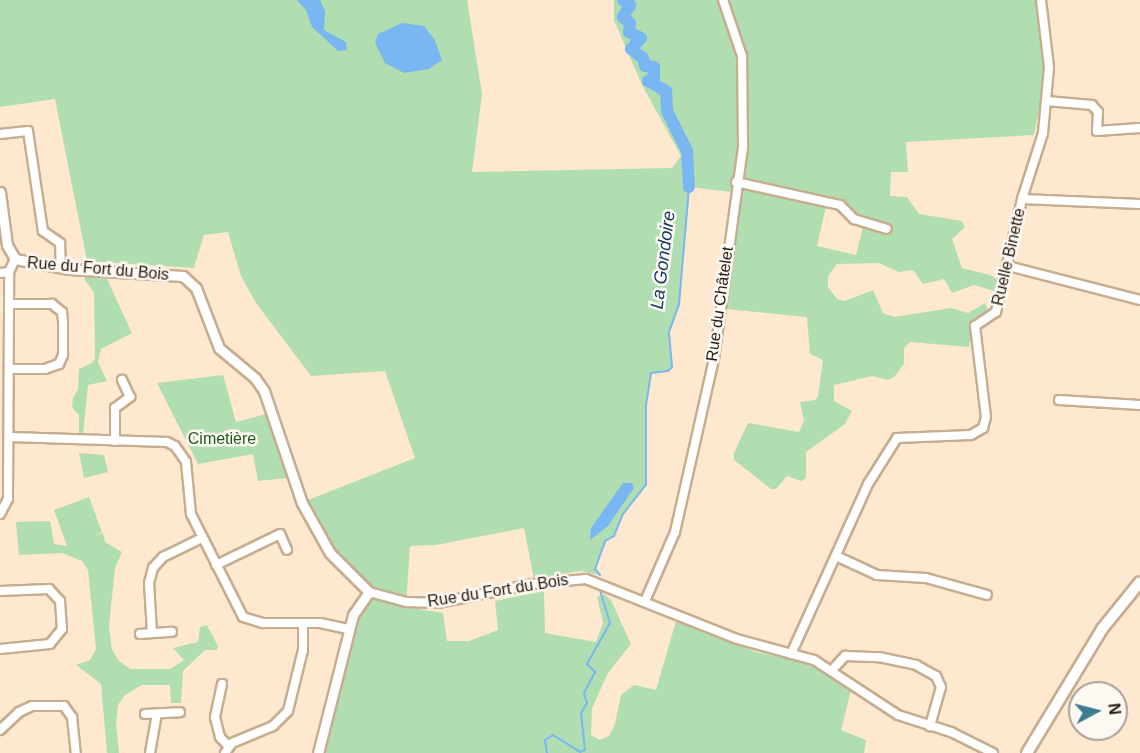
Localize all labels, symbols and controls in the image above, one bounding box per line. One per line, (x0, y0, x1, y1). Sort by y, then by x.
street label: Ruelle Binette (988, 206, 1030, 308)
water label: La Gondoire (646, 210, 680, 310)
street label: Rue du Châtelet (702, 245, 738, 363)
street label: Rue du Fort du Bois (26, 253, 170, 285)
park label: Cimetière (188, 429, 256, 449)
street label: Rue du Fort du Bois (426, 570, 570, 612)
north arrow (1068, 681, 1128, 741)
text: N (1105, 702, 1124, 716)

